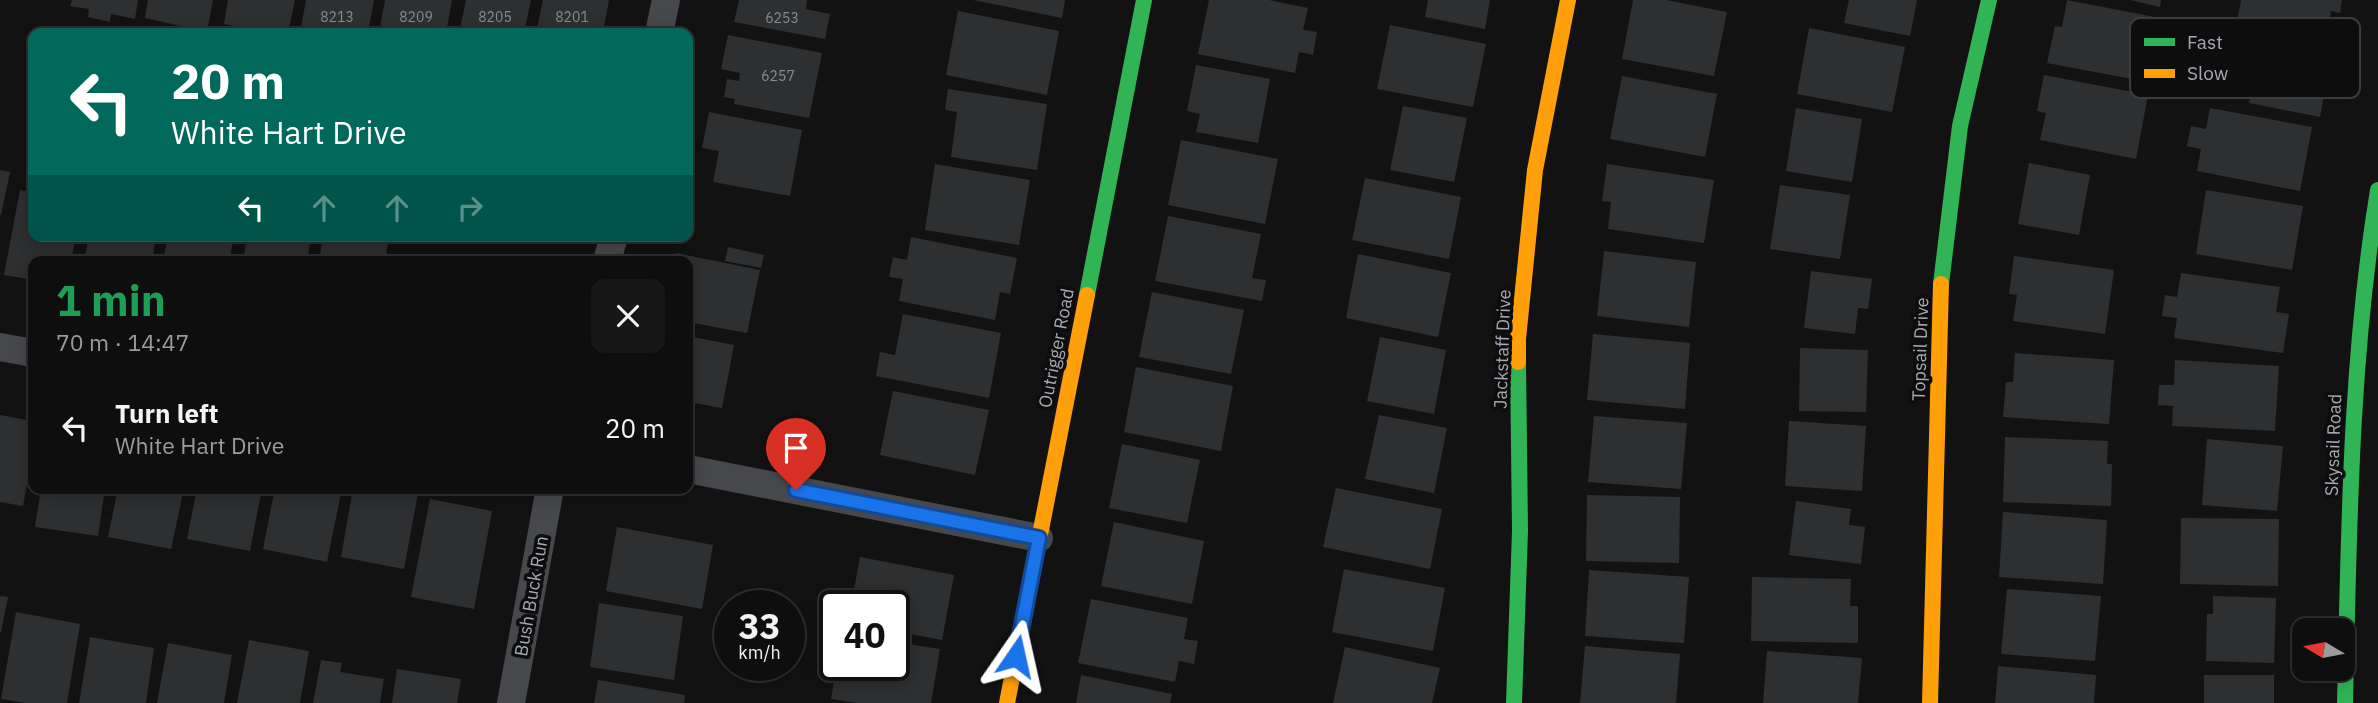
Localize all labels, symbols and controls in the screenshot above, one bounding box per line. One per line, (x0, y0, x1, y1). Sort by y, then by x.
house number: 8213 (320, 8, 354, 26)
house number: 8209 (399, 8, 433, 26)
house number: 8205 (478, 8, 512, 26)
house number: 8201 (555, 8, 589, 26)
house number: 6253 (765, 9, 799, 27)
legend (2130, 18, 2360, 98)
text: Fast (2187, 30, 2223, 54)
text: 20 m (171, 49, 285, 112)
icon: left (56, 56, 147, 147)
text: Slow (2187, 61, 2228, 85)
house number: 6257 (761, 67, 795, 85)
text: White Hart Drive (171, 111, 407, 153)
icon: left (232, 189, 270, 227)
icon: ahead (305, 189, 343, 227)
icon: ahead (378, 189, 416, 227)
icon: right (451, 189, 489, 227)
text: 1 min (56, 273, 166, 328)
button: close (591, 279, 665, 353)
street label: Outrigger Road (1033, 286, 1079, 410)
street label: Jackstaff Drive (1488, 289, 1516, 409)
street label: Topsail Drive (1907, 297, 1933, 401)
text: 70 m · 14:47 (56, 327, 189, 357)
street label: Skysail Road (2320, 393, 2346, 497)
text: Turn left (115, 396, 218, 430)
icon: left (56, 409, 94, 447)
text: 20 m (605, 411, 665, 445)
pin (766, 418, 826, 490)
icon: arrive (777, 429, 815, 467)
text: White Hart Drive (115, 430, 284, 460)
street label: Bush Buck Run (509, 534, 553, 658)
speed limit sign: 40 (819, 590, 910, 681)
text: 33 (738, 603, 781, 649)
north arrow (2292, 618, 2356, 681)
map controls (2292, 618, 2355, 681)
position arrow (979, 619, 1053, 693)
text: km/h (738, 641, 781, 664)

